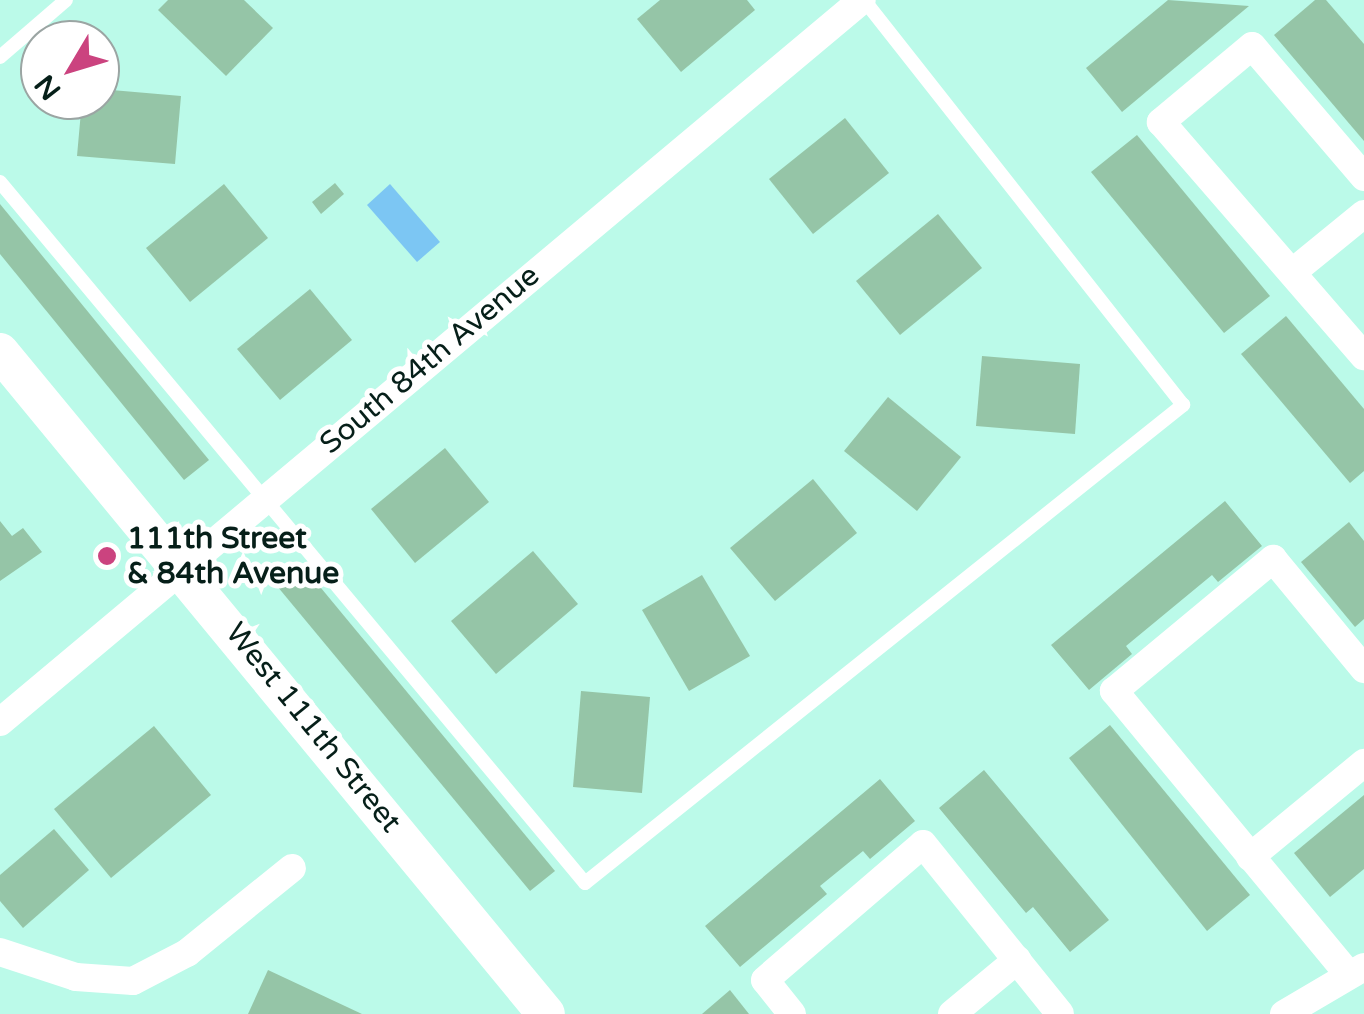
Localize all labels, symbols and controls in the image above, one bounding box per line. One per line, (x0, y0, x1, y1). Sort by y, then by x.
north arrow (20, 20, 120, 120)
text: N (28, 68, 68, 107)
street label: South 84th Avenue (313, 258, 547, 462)
place label: 111th Street & 84th Avenue (127, 521, 339, 592)
marker: 111th Street & 84th Avenue (96, 545, 118, 567)
street label: West 111th Street (217, 616, 409, 840)

